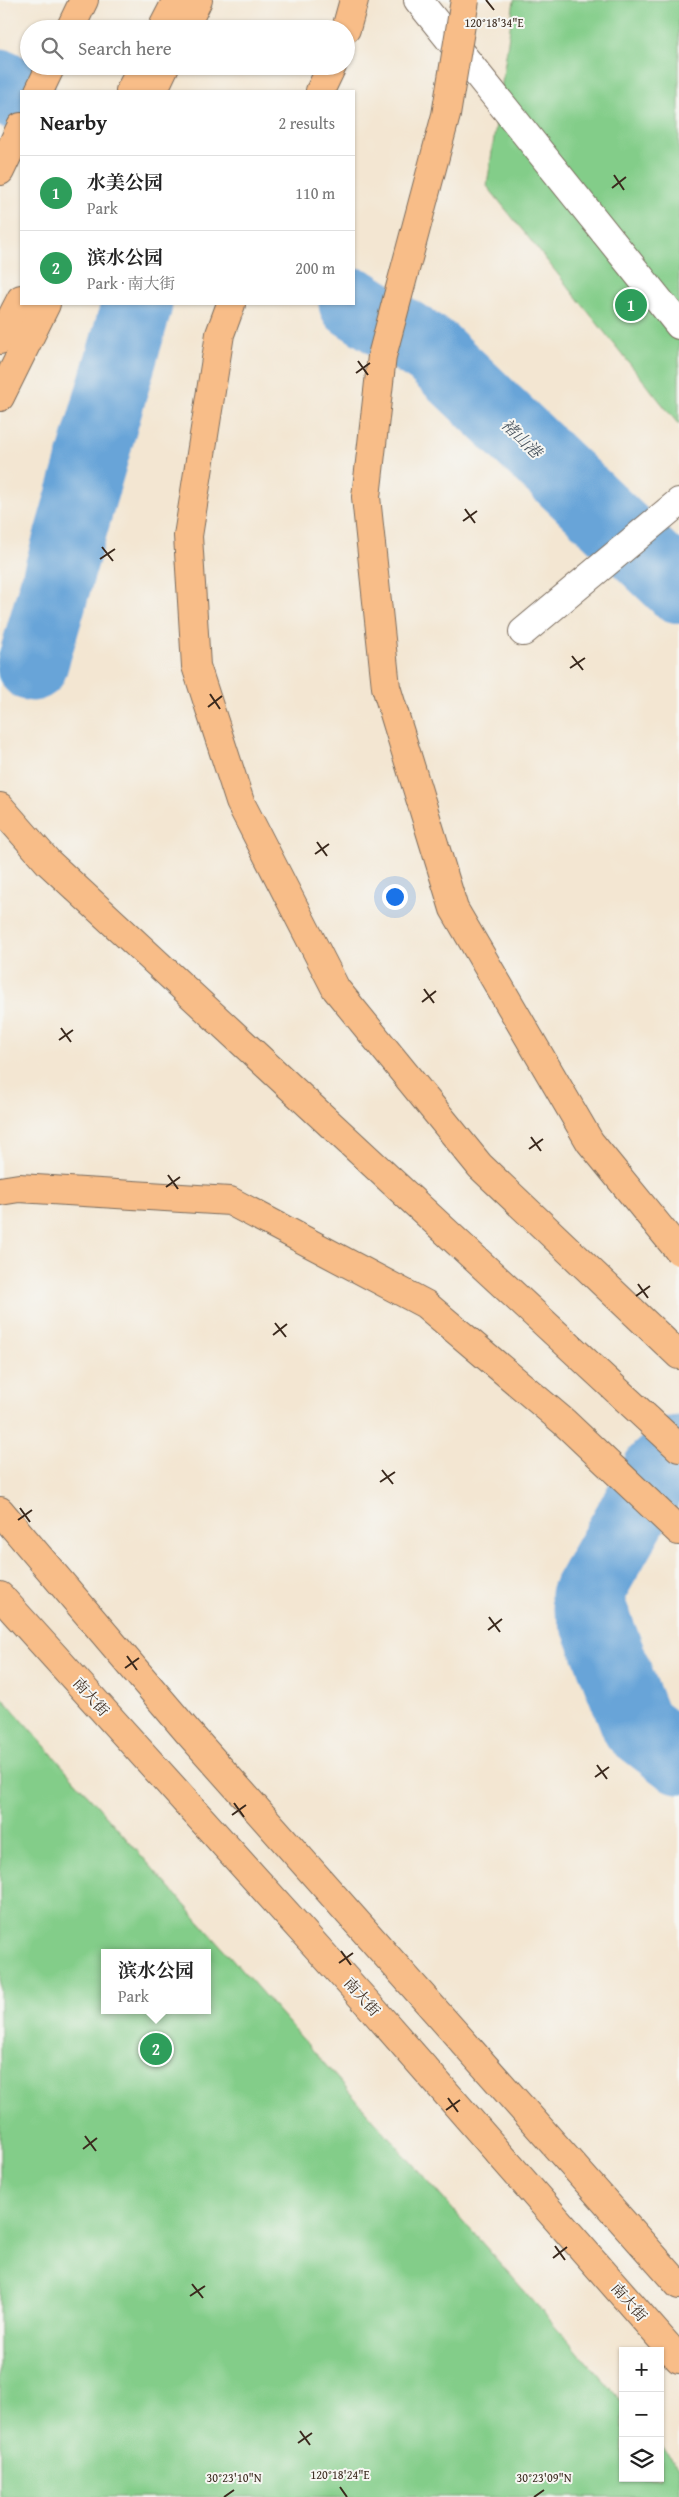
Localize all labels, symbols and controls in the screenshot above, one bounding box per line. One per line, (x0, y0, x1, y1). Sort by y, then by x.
text: 120°18'34"E (464, 14, 524, 31)
search box (20, 20, 355, 75)
icon: search (38, 34, 66, 62)
text: Search here (78, 34, 172, 62)
text: Nearby (40, 107, 107, 138)
text: 2 results (278, 111, 335, 135)
text: 水美公园 (87, 168, 163, 196)
text: 1 (52, 181, 60, 205)
text: 110 m (295, 181, 335, 205)
text: Park (87, 196, 118, 220)
text: 滨水公园 (87, 243, 163, 271)
text: 2 (52, 256, 60, 280)
text: 200 m (295, 256, 335, 280)
text: Park · 南大街 (87, 271, 176, 295)
pin: 1 (615, 286, 647, 324)
water label: 褚山港 (496, 413, 549, 465)
your location (382, 884, 408, 910)
street label: 南大街 (69, 1673, 114, 1720)
popup (101, 1949, 211, 2014)
text: 滨水公园 (118, 1956, 194, 1984)
street label: 南大街 (340, 1973, 385, 2020)
text: Park (118, 1984, 149, 2008)
pin: 2 (140, 2030, 172, 2068)
street label: 南大街 (607, 2278, 652, 2326)
map controls (619, 2347, 664, 2482)
button: + (619, 2347, 664, 2392)
button: − (619, 2392, 664, 2437)
button: layers (619, 2437, 664, 2482)
text: 120°18'24"E (310, 2466, 370, 2483)
text: 30°23'10"N (206, 2469, 262, 2486)
text: 30°23'09"N (516, 2469, 572, 2486)

